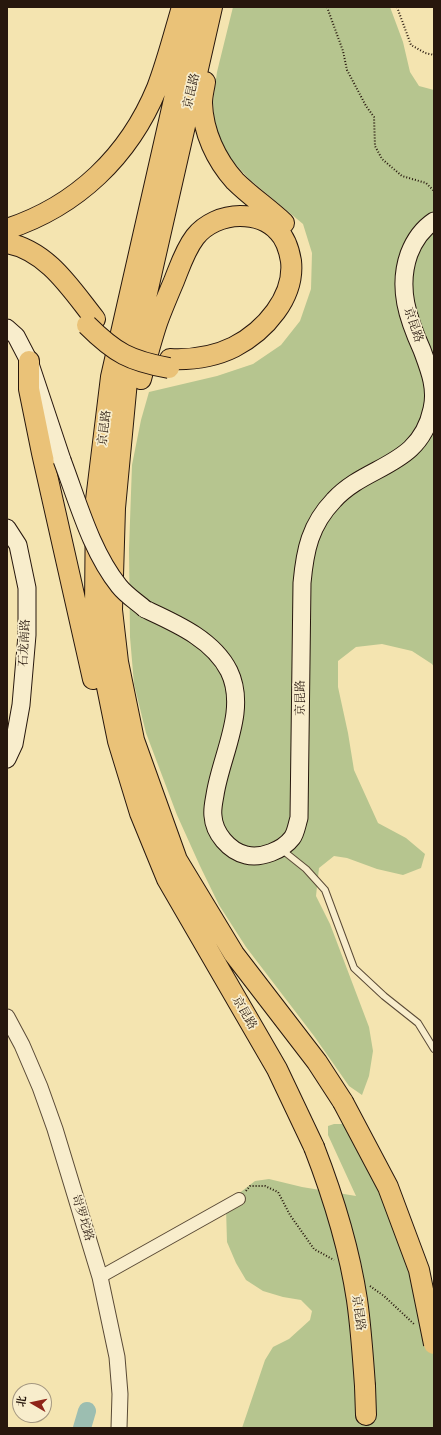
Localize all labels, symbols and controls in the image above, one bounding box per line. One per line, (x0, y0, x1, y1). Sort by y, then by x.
street label: 京昆路 (181, 72, 203, 110)
street label: 京昆路 (400, 306, 426, 344)
street label: 京昆路 (96, 409, 114, 447)
street label: 石龙南路 (17, 619, 33, 667)
street label: 京昆路 (294, 680, 308, 716)
street label: 京昆路 (229, 994, 259, 1032)
street label: 岢罗坨路 (68, 1193, 96, 1243)
street label: 京昆路 (348, 1294, 368, 1332)
north arrow (12, 1383, 52, 1423)
text: 北 (12, 1395, 30, 1408)

